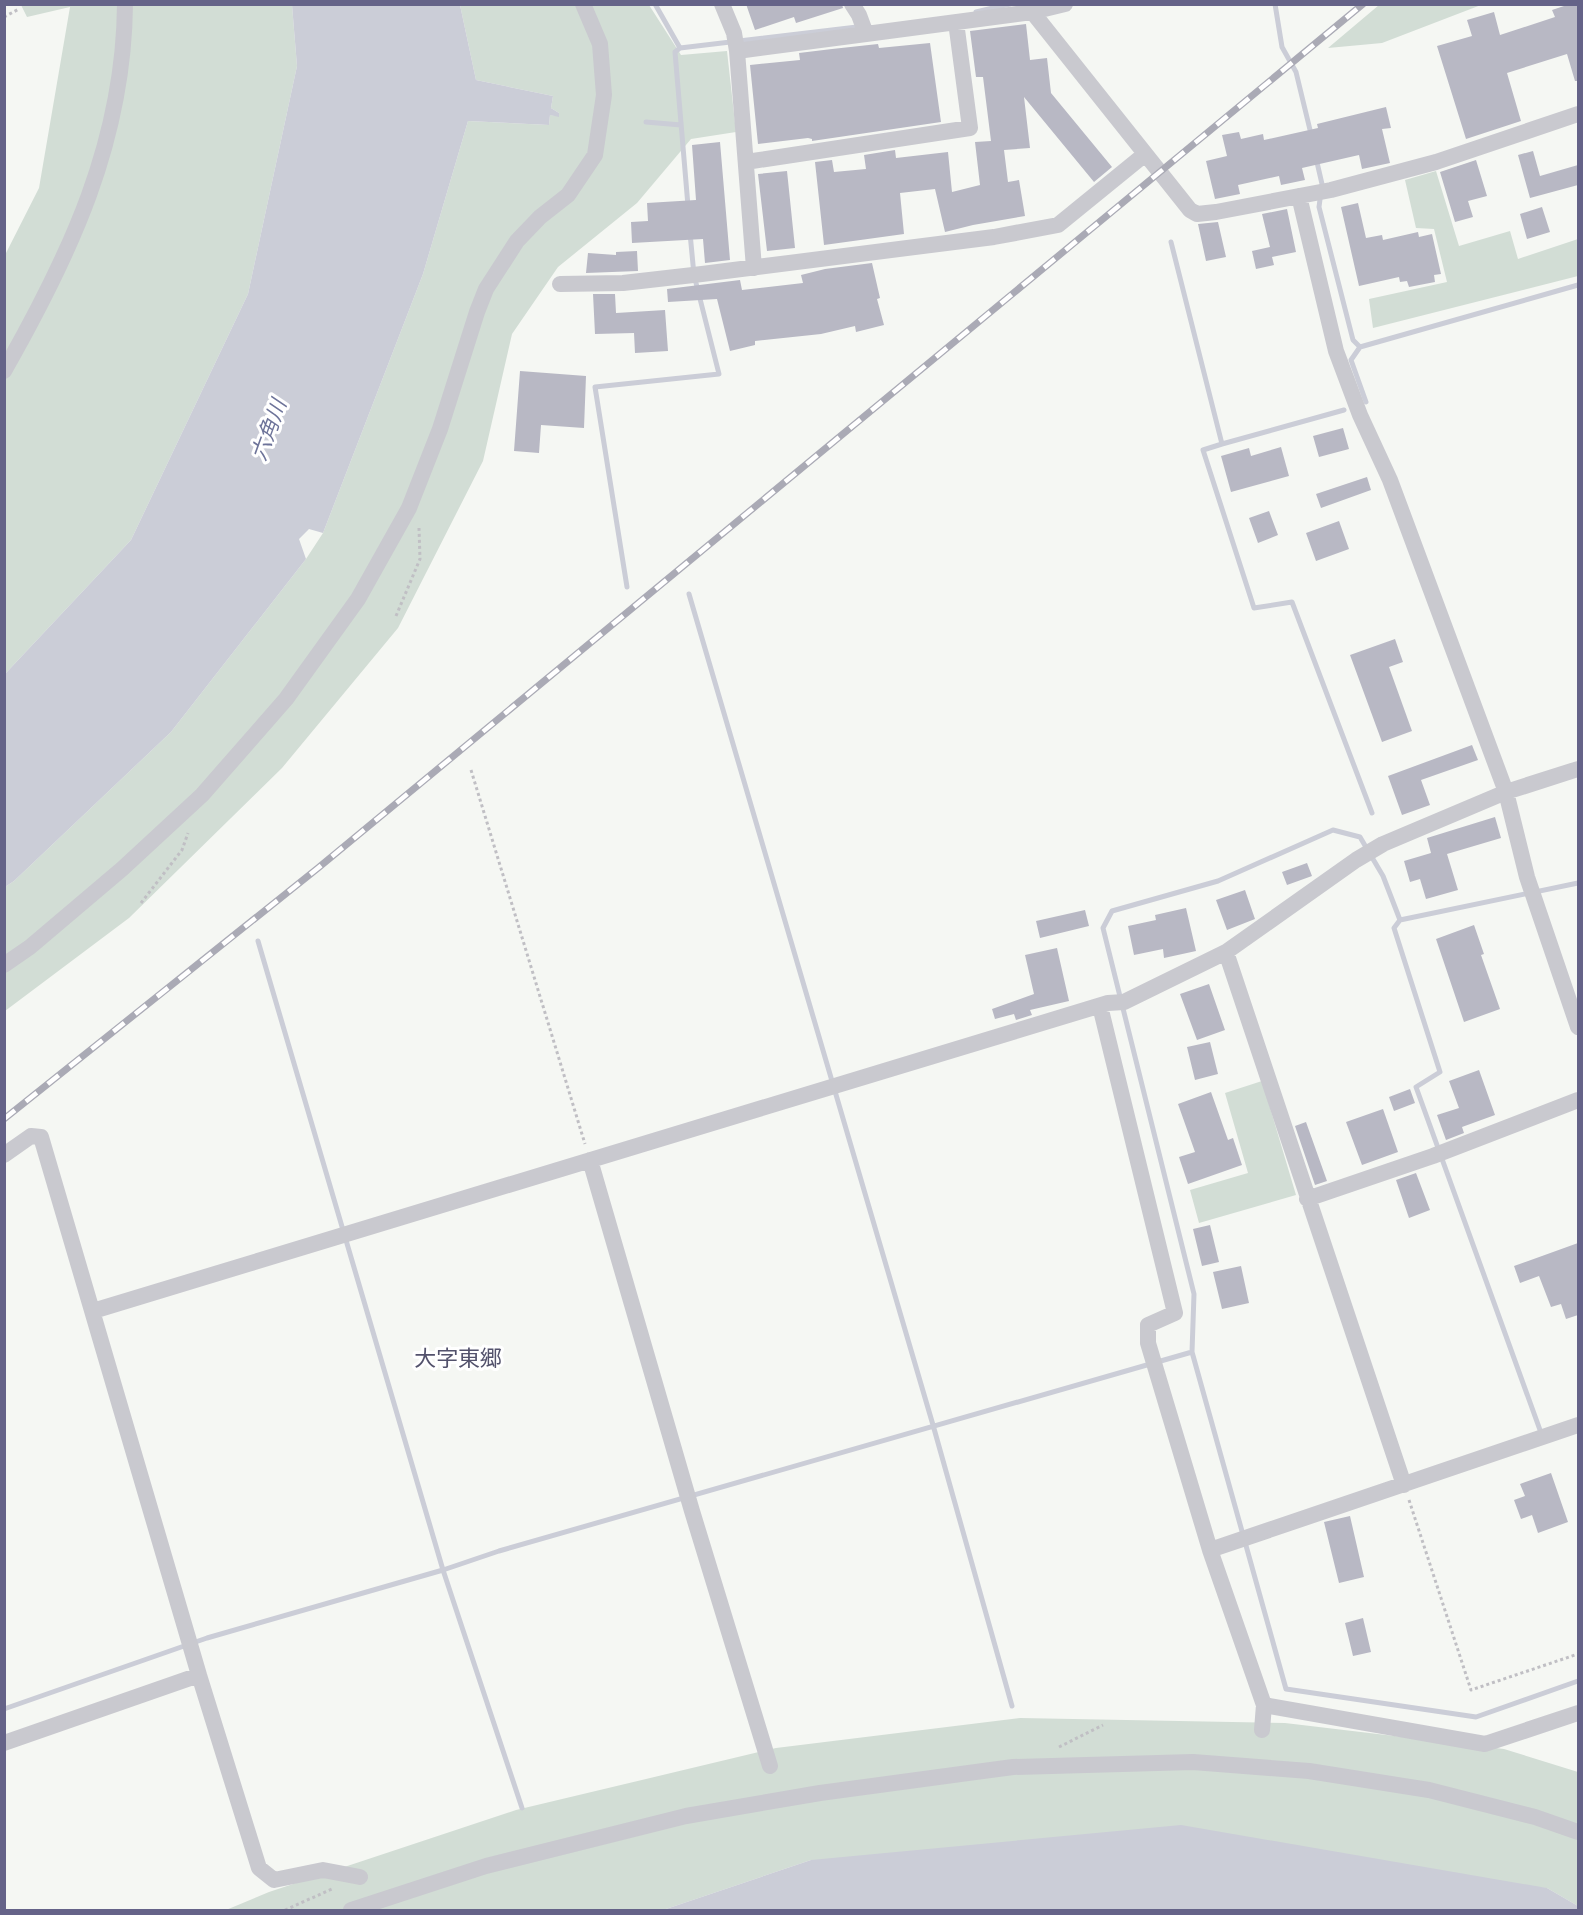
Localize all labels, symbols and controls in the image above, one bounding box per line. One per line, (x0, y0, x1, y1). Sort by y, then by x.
water label: 六角川 (246, 394, 292, 464)
district label: 大字東郷 (414, 1345, 502, 1372)

